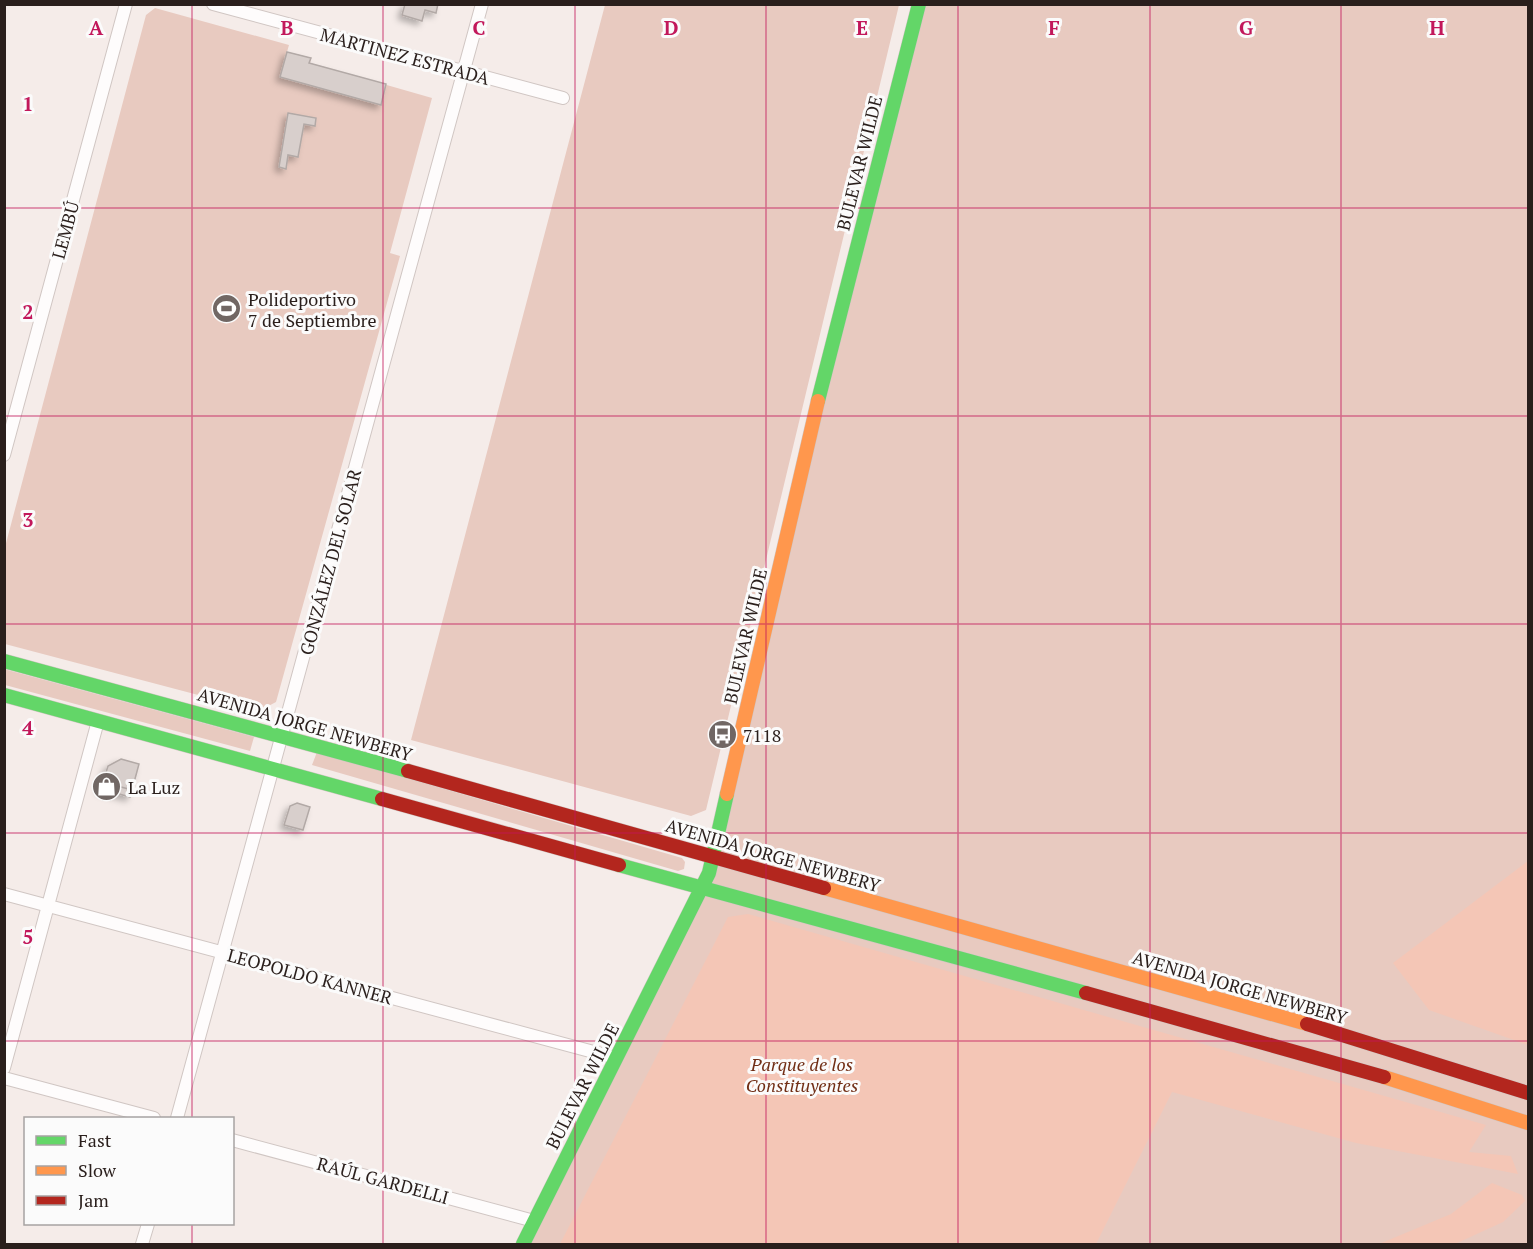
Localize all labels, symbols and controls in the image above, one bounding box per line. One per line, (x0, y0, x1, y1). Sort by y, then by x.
text: A (89, 14, 104, 41)
text: B (281, 14, 294, 41)
text: C (472, 14, 486, 41)
text: D (664, 14, 678, 41)
text: E (856, 14, 868, 41)
text: F (1048, 14, 1060, 41)
text: G (1239, 14, 1253, 41)
text: H (1429, 14, 1445, 41)
street label: MARTINEZ ESTRADA (318, 22, 493, 90)
text: 1 (22, 90, 34, 117)
street label: BULEVAR WILDE (831, 93, 887, 233)
street label: LEMBÚ (46, 198, 84, 262)
place label: Polideportivo 7 de Septiembre (248, 287, 377, 332)
sports icon: Polideportivo 7 de Septiembre (211, 293, 243, 325)
text: 2 (22, 298, 34, 325)
street label: GONZÁLEZ DEL SOLAR (294, 466, 367, 658)
text: 3 (22, 506, 34, 533)
street label: BULEVAR WILDE (718, 566, 772, 706)
street label: AVENIDA JORGE NEWBERY (195, 682, 416, 766)
text: 4 (22, 714, 34, 741)
bus stop icon: 7118 (706, 719, 738, 751)
place label: 7118 (743, 723, 781, 747)
shop icon: La Luz (91, 771, 123, 803)
place label: La Luz (128, 775, 180, 799)
street label: AVENIDA JORGE NEWBERY (663, 813, 884, 897)
text: 5 (22, 923, 34, 950)
street label: LEOPOLDO KANNER (225, 942, 396, 1010)
street label: AVENIDA JORGE NEWBERY (1130, 945, 1351, 1029)
street label: BULEVAR WILDE (540, 1019, 624, 1153)
park label: Parque de los Constituyentes (746, 1052, 858, 1097)
legend (24, 1117, 234, 1225)
text: Fast (78, 1128, 112, 1152)
street label: RAÚL GARDELLI (314, 1151, 452, 1209)
text: Slow (78, 1158, 117, 1182)
text: Jam (78, 1188, 109, 1212)

